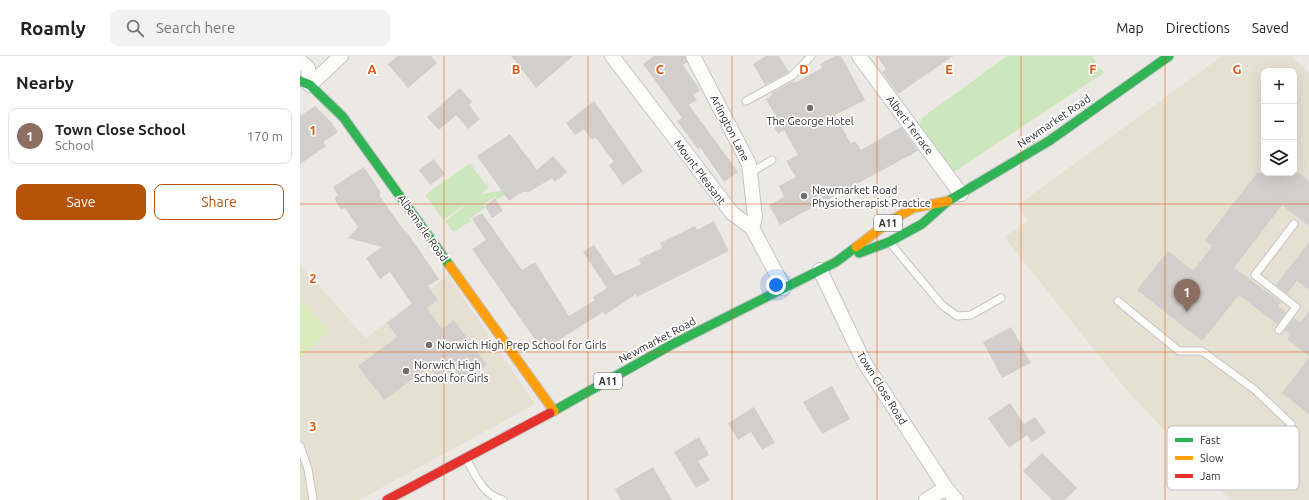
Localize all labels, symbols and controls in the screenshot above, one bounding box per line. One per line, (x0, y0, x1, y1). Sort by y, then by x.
search box (110, 10, 390, 46)
text: Roamly (20, 17, 86, 39)
icon: search (124, 17, 146, 39)
text: Search here (156, 19, 235, 36)
text: Map (1116, 20, 1144, 36)
text: Directions (1166, 20, 1230, 36)
text: Saved (1252, 20, 1289, 36)
text: A (367, 62, 377, 76)
text: B (512, 62, 521, 76)
text: C (656, 62, 665, 76)
text: D (799, 62, 809, 76)
text: E (945, 62, 953, 76)
text: F (1089, 62, 1097, 76)
text: G (1233, 62, 1242, 76)
map controls (1261, 68, 1297, 176)
button: + (1261, 68, 1297, 104)
text: Nearby (16, 73, 74, 92)
street label: Newmarket Road (1015, 92, 1093, 150)
street label: Arlington Lane (708, 93, 752, 163)
street label: Albert Terrace (884, 93, 936, 157)
marker: The George Hotel (805, 103, 815, 113)
button: − (1261, 104, 1297, 140)
place label: The George Hotel (766, 115, 854, 127)
text: Town Close School (55, 121, 186, 138)
text: 1 (309, 123, 317, 137)
text: 1 (26, 129, 34, 143)
text: 170 m (247, 129, 283, 143)
street label: Mount Pleasant (672, 137, 729, 207)
text: School (55, 138, 94, 152)
button: layers (1261, 140, 1297, 176)
button: Save (16, 184, 146, 220)
button: Share (154, 184, 284, 220)
place label: Newmarket Road Physiotherapist Practice (812, 184, 931, 209)
marker: Newmarket Road Physiotherapist Practice (799, 191, 809, 201)
street label: Albemarle Road (396, 192, 450, 264)
road number: A11 (874, 215, 902, 231)
text: 2 (309, 271, 317, 285)
your location (766, 275, 786, 295)
pin: 1 (1174, 279, 1200, 312)
street label: Newmarket Road (616, 315, 698, 365)
place label: Norwich High Prep School for Girls (437, 339, 607, 351)
marker: Norwich High Prep School for Girls (424, 340, 434, 350)
street label: Town Close Road (855, 349, 909, 427)
place label: Norwich High School for Girls (414, 359, 489, 384)
marker: Norwich High School for Girls (401, 366, 411, 376)
road number: A11 (594, 373, 622, 389)
text: 3 (309, 419, 317, 433)
legend (1167, 426, 1299, 490)
text: Fast (1200, 434, 1221, 446)
text: Slow (1200, 452, 1224, 464)
text: Jam (1200, 470, 1221, 482)

